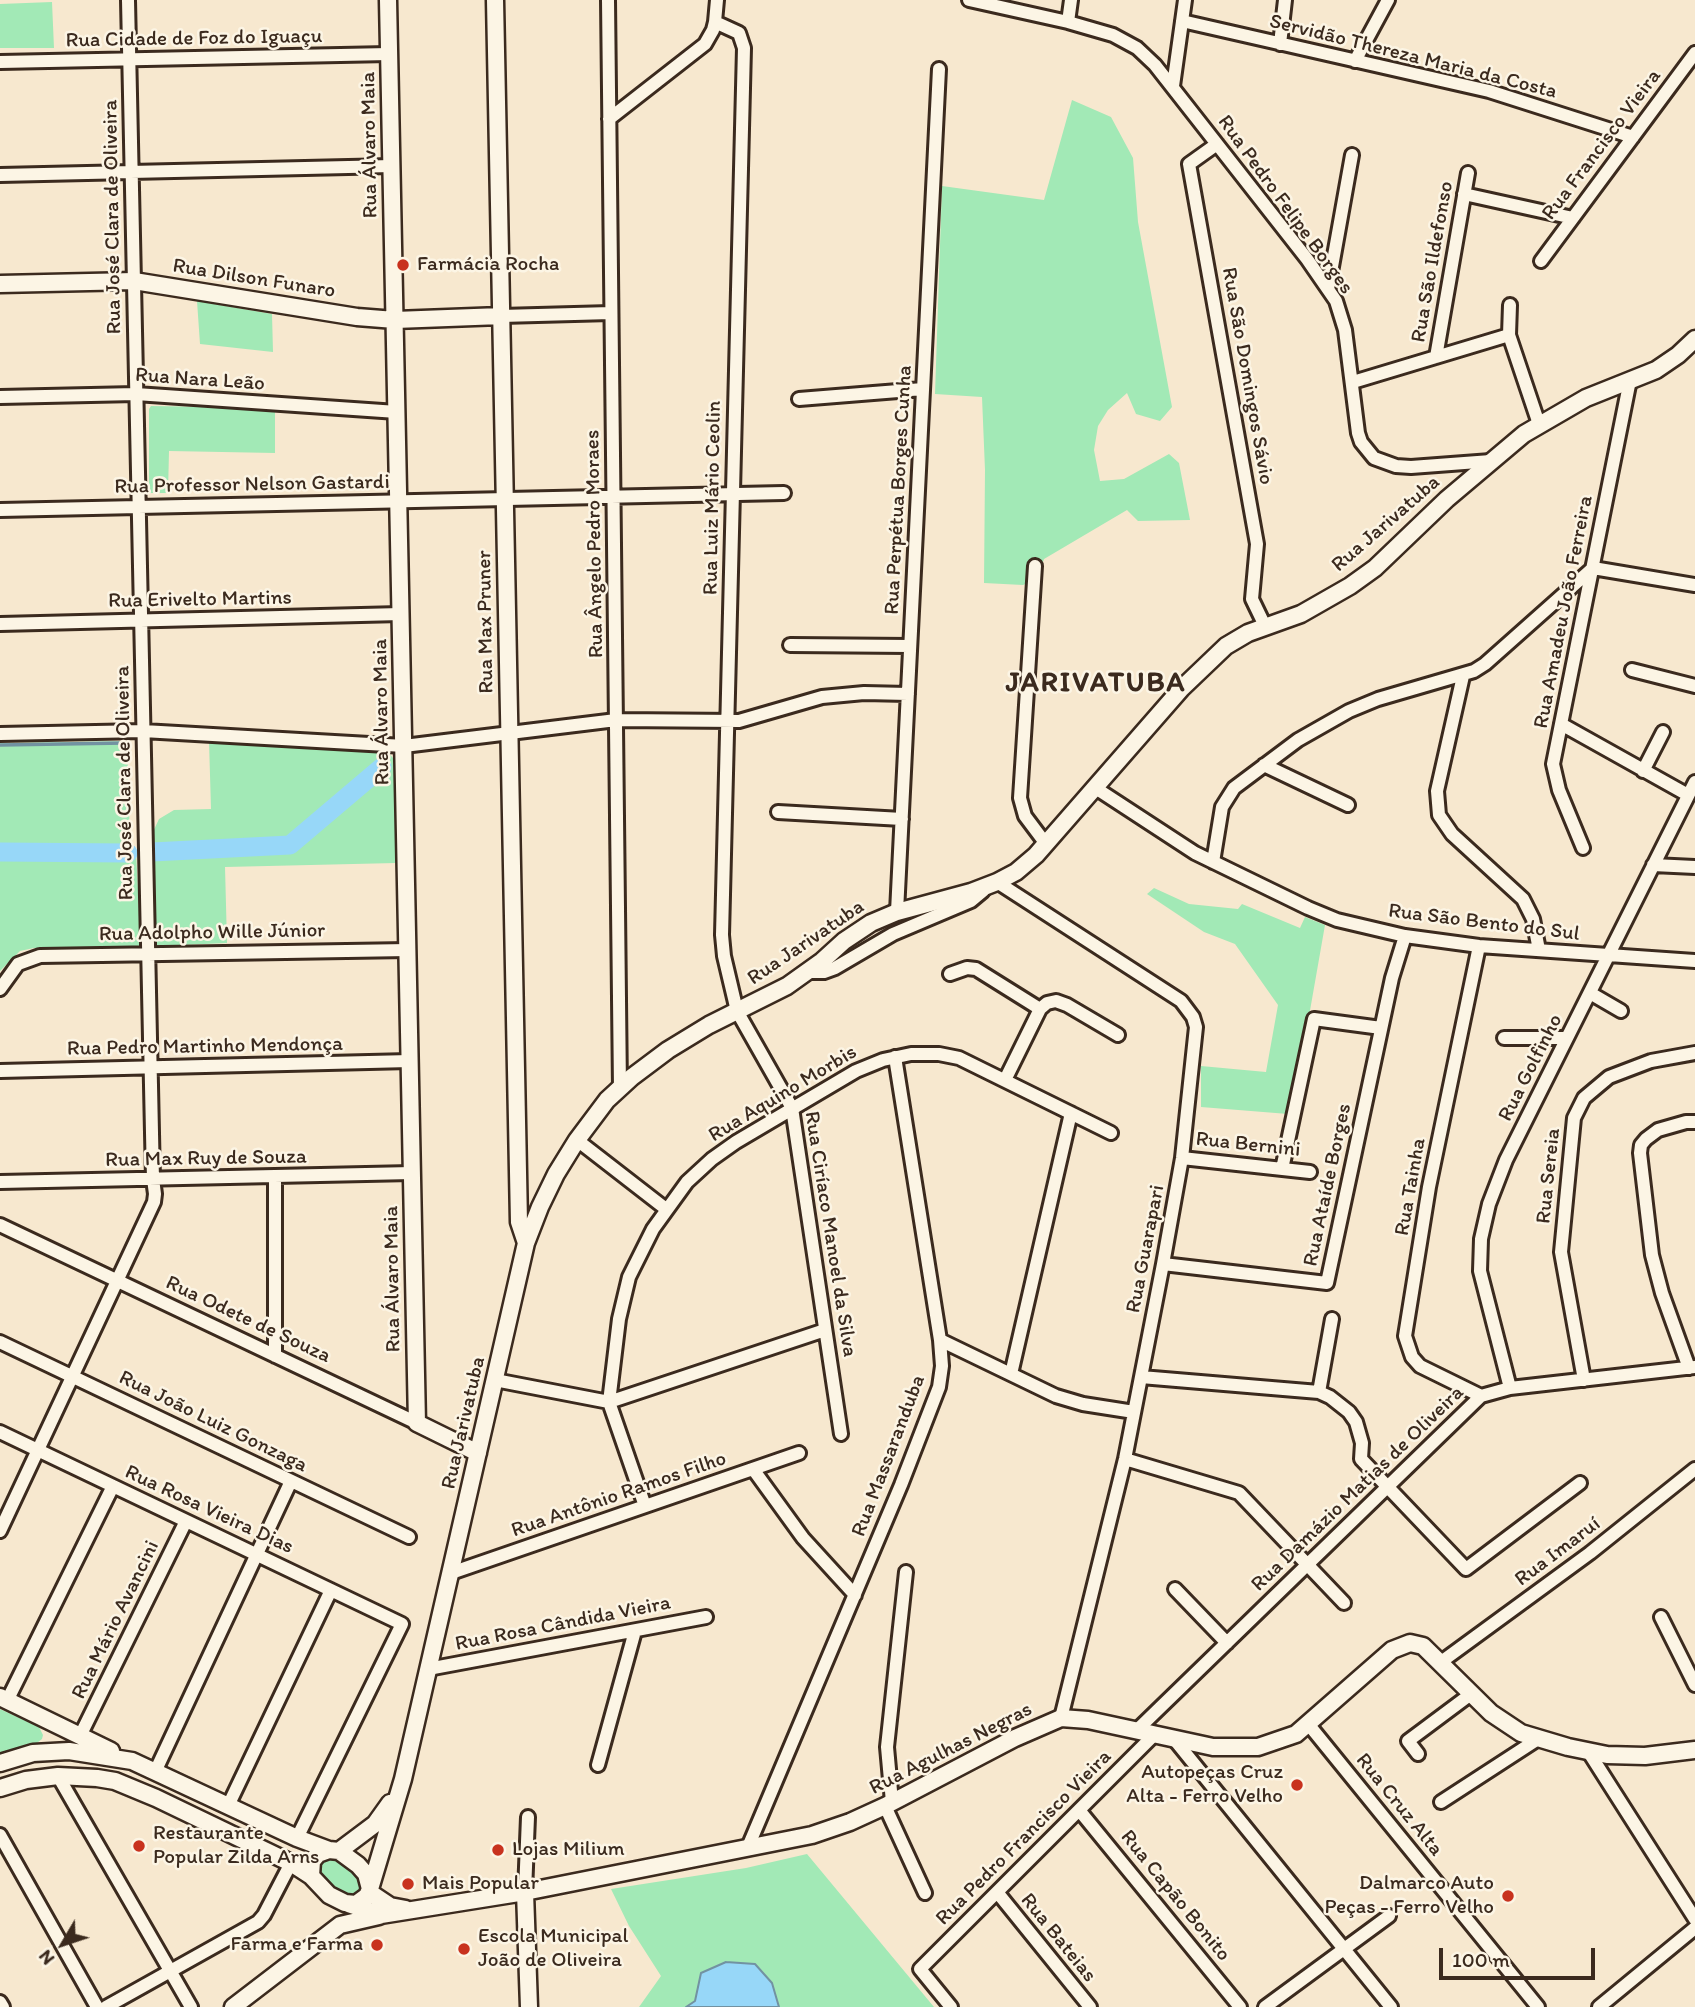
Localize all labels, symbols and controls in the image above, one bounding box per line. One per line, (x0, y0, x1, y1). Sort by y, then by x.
street label: Servidão Thereza Maria da Costa (1267, 9, 1559, 105)
street label: Rua Cidade de Foz do Iguaçu (65, 24, 323, 54)
street label: Rua Francisco Vieira (1537, 65, 1667, 225)
street label: Rua Álvaro Maia (356, 71, 384, 219)
street label: Rua José Clara de Oliveira (98, 100, 128, 334)
street label: Rua Pedro Felipe Borges (1212, 111, 1358, 299)
street label: Rua São Ildefonso (1406, 179, 1460, 345)
place label: Farmácia Rocha (417, 252, 559, 278)
street label: Rua Dilson Funaro (171, 254, 337, 304)
marker: Farmácia Rocha (395, 257, 411, 273)
street label: Rua São Domingos Sávio (1215, 265, 1279, 487)
street label: Rua Nara Leão (134, 363, 266, 397)
street label: Rua Perpétua Borges Cunha (880, 365, 918, 615)
street label: Rua Luiz Mário Ceolin (699, 401, 727, 595)
street label: Rua Ângelo Pedro Moraes (580, 430, 610, 658)
street label: Rua Professor Nelson Gastardi (114, 470, 390, 500)
street label: Rua Jarivatuba (1327, 470, 1445, 578)
street label: Rua Amadeu João Ferreira (1529, 493, 1599, 731)
street label: Rua Max Pruner (472, 550, 500, 694)
street label: Rua Erivelto Martins (108, 586, 292, 614)
street label: Rua Álvaro Maia (368, 638, 396, 786)
street label: Rua José Clara de Oliveira (110, 666, 140, 900)
district label: JARIVATUBA (1007, 667, 1185, 701)
street label: Rua Jarivatuba (743, 895, 869, 991)
street label: Rua São Bento do Sul (1387, 899, 1581, 947)
street label: Rua Adolpho Wille Júnior (99, 918, 325, 948)
street label: Rua Golfinho (1493, 1010, 1569, 1126)
street label: Rua Pedro Martinho Mendonça (67, 1032, 343, 1062)
street label: Rua Aquino Morbis (704, 1040, 862, 1148)
street label: Rua Ataíde Borges (1298, 1101, 1358, 1269)
street label: Rua Ciríaco Manoel da Silva (798, 1109, 862, 1359)
street label: Rua Bernini (1194, 1127, 1302, 1163)
street label: Rua Sereia (1531, 1127, 1567, 1225)
street label: Rua Tainha (1390, 1136, 1432, 1238)
street label: Rua Max Ruy de Souza (105, 1145, 307, 1173)
street label: Rua Guarapari (1121, 1183, 1171, 1315)
street label: Rua Álvaro Maia (379, 1205, 407, 1353)
street label: Rua Odete de Souza (161, 1271, 335, 1369)
street label: Rua Jarivatuba (437, 1354, 491, 1492)
street label: Rua João Luiz Gonzaga (115, 1365, 311, 1479)
street label: Rua Massaranduba (847, 1372, 931, 1540)
street label: Rua Damázio Matias de Oliveira (1246, 1381, 1470, 1597)
street label: Rua Antônio Ramos Filho (508, 1446, 730, 1544)
street label: Rua Rosa Vieira Dias (121, 1460, 297, 1560)
street label: Rua Imaruí (1510, 1512, 1606, 1592)
street label: Rua Mário Avancini (67, 1537, 165, 1703)
street label: Rua Rosa Cândida Vieira (453, 1591, 673, 1657)
street label: Rua Agulhas Negras (865, 1697, 1037, 1801)
street label: Rua Pedro Francisco Vieira (931, 1745, 1117, 1931)
street label: Rua Cruz Alta (1350, 1748, 1448, 1862)
place label: Autopeças Cruz Alta - Ferro Velho (1126, 1760, 1283, 1810)
marker: Autopeças Cruz Alta - Ferro Velho (1289, 1777, 1305, 1793)
place label: Restaurante Popular Zilda Arns (153, 1821, 320, 1871)
street label: Rua Capão Bonito (1114, 1825, 1236, 1967)
place label: Lojas Milium (512, 1837, 625, 1863)
marker: Restaurante Popular Zilda Arns (131, 1838, 147, 1854)
marker: Lojas Milium (490, 1842, 506, 1858)
place label: Mais Popular (422, 1871, 539, 1897)
place label: Dalmarco Auto Peças - Ferro Velho (1325, 1871, 1494, 1921)
marker: Mais Popular (400, 1876, 416, 1892)
street label: Rua Bateias (1014, 1888, 1102, 1988)
marker: Dalmarco Auto Peças - Ferro Velho (1500, 1888, 1516, 1904)
north arrow (28, 1909, 98, 1979)
place label: Escola Municipal João de Oliveira (478, 1924, 628, 1974)
place label: Farma e Farma (230, 1932, 363, 1958)
scale bar (1443, 1934, 1599, 1978)
marker: Farma e Farma (369, 1937, 385, 1953)
marker: Escola Municipal João de Oliveira (456, 1941, 472, 1957)
text: N (33, 1945, 59, 1970)
text: 100 m (1452, 1947, 1510, 1972)

